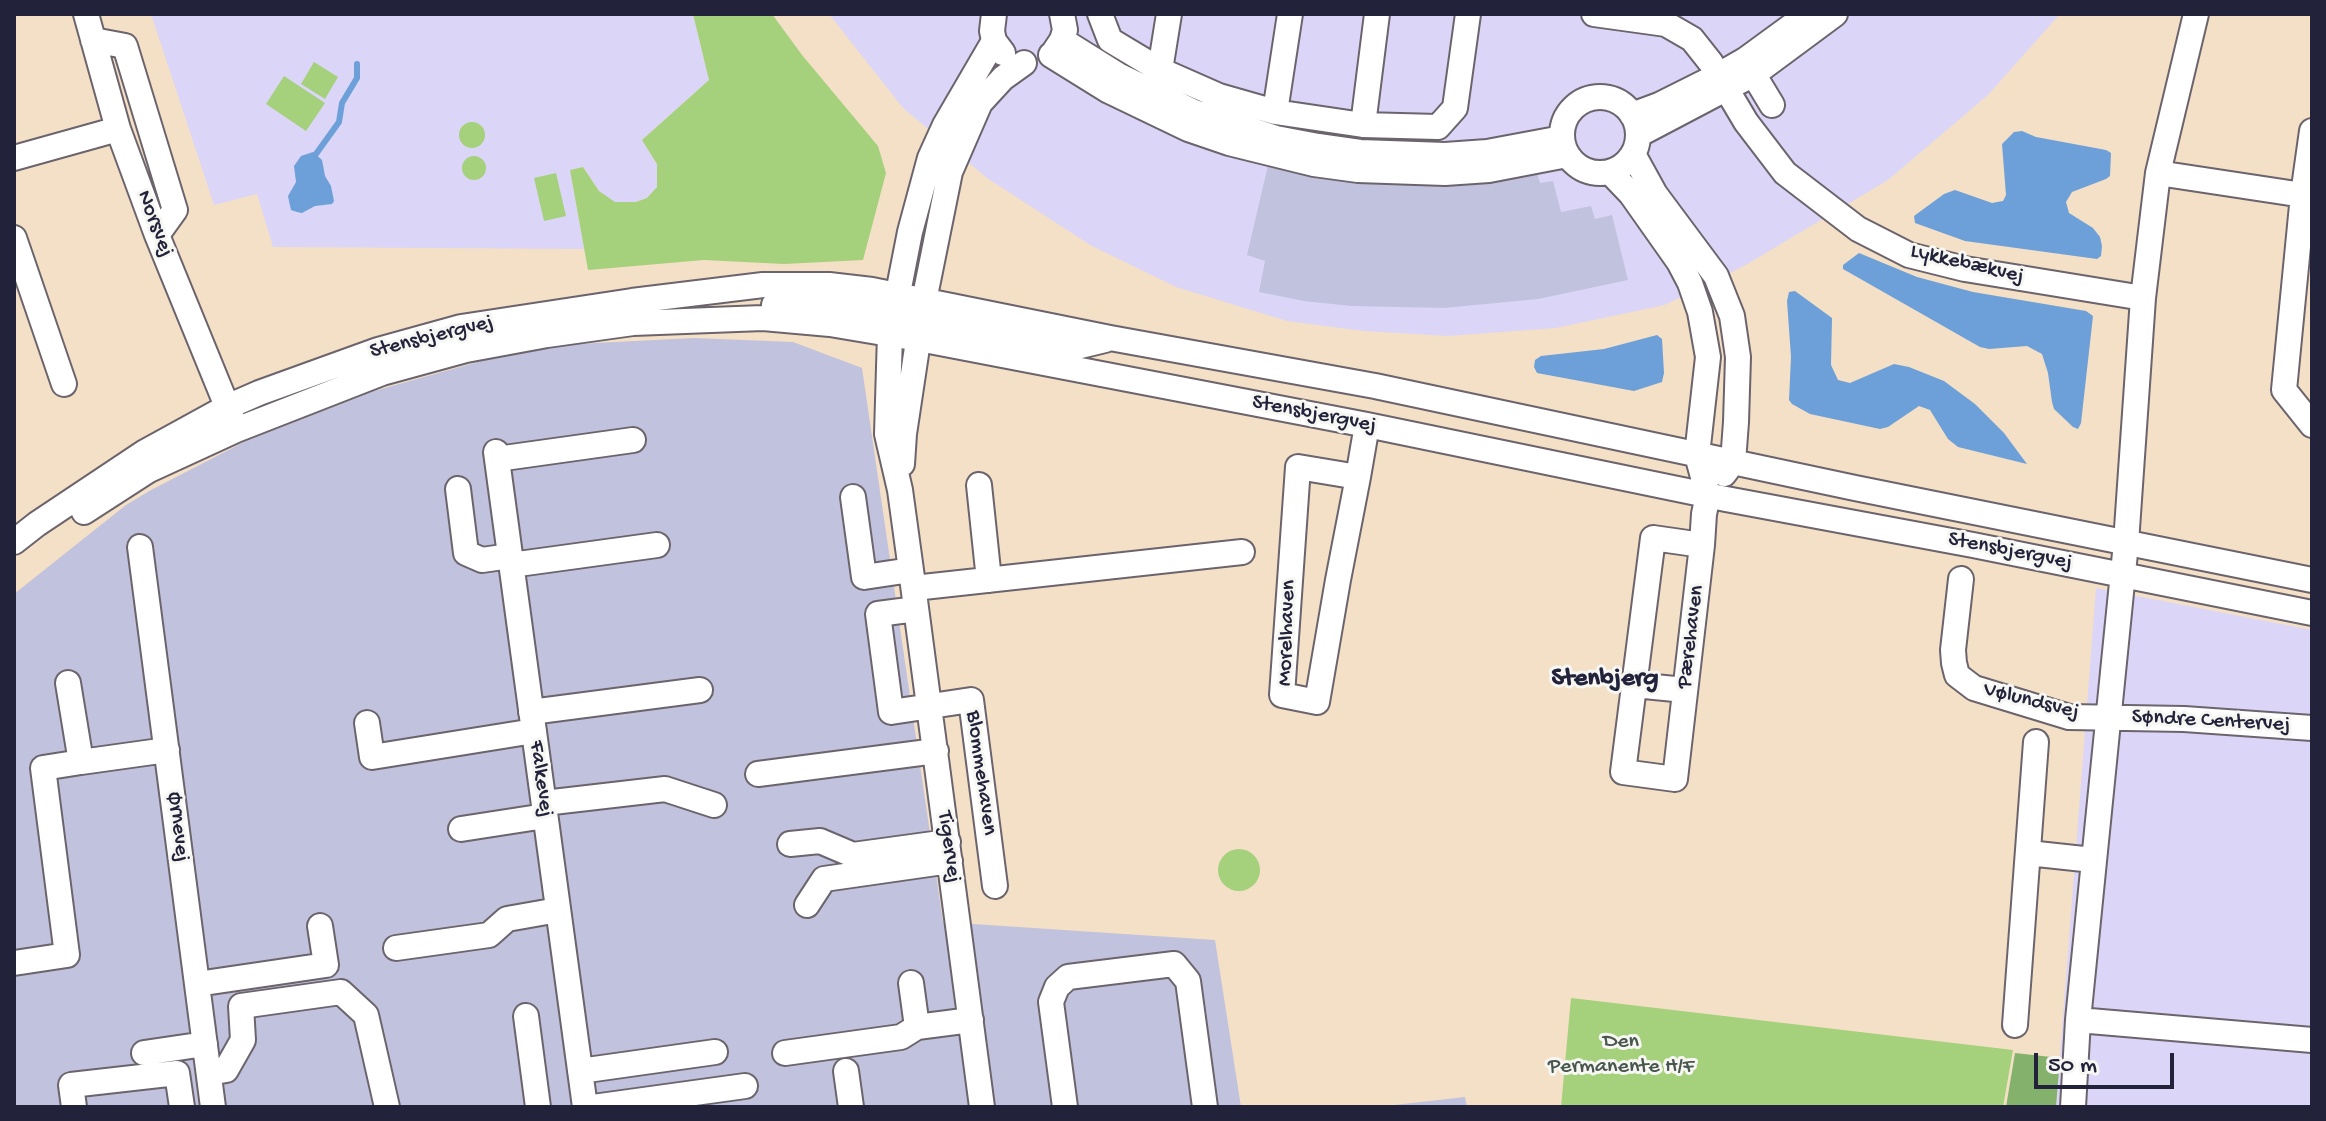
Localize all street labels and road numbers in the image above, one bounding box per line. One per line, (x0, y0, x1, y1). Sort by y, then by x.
street label: Norsvej (129, 187, 179, 261)
street label: Lykkebækvej (1908, 239, 2026, 291)
street label: Stensbjergvej (368, 310, 496, 366)
street label: Stensbjergvej (1250, 390, 1378, 440)
street label: Stensbjergvej (1946, 527, 2074, 577)
street label: Morelhaven (1273, 579, 1303, 687)
street label: Pærehaven (1673, 584, 1711, 690)
street label: Vølundsvej (1980, 677, 2082, 727)
street label: Søndre Centervej (2131, 705, 2291, 739)
street label: Blommehaven (958, 709, 1002, 837)
street label: Falkevej (522, 739, 558, 819)
street label: Ørnevej (160, 791, 194, 863)
street label: Tigervej (930, 809, 966, 885)

